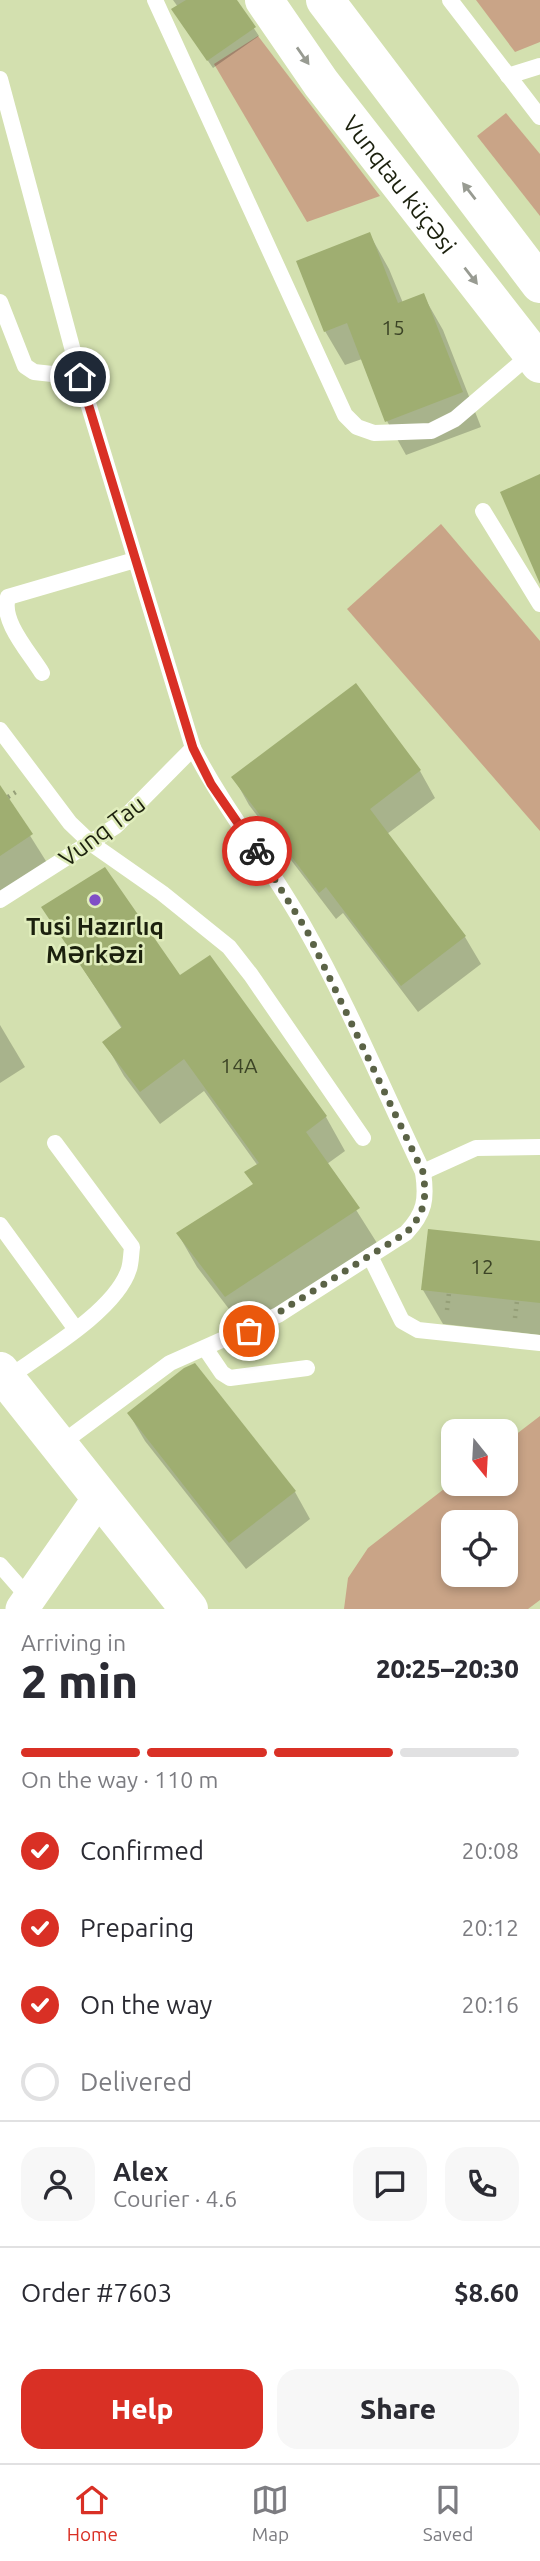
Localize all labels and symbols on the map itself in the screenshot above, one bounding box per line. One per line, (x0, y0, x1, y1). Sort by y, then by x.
one-way arrow (296, 47, 310, 65)
street label: Vunqtau küçəsi (338, 110, 462, 259)
one-way arrow (461, 182, 476, 200)
one-way arrow (463, 266, 478, 284)
house number: 15 (381, 315, 405, 339)
pin (50, 347, 110, 407)
street label: Vunq Tau (54, 790, 150, 872)
courier (222, 816, 292, 886)
marker: Tusi Hazırlıq Mərkəzi (87, 892, 103, 908)
place label: Tusi Hazırlıq Mərkəzi (26, 913, 164, 968)
house number: 14A (220, 1053, 258, 1077)
house number: 12 (470, 1254, 494, 1278)
pin (219, 1301, 279, 1361)
north arrow (441, 1419, 518, 1496)

